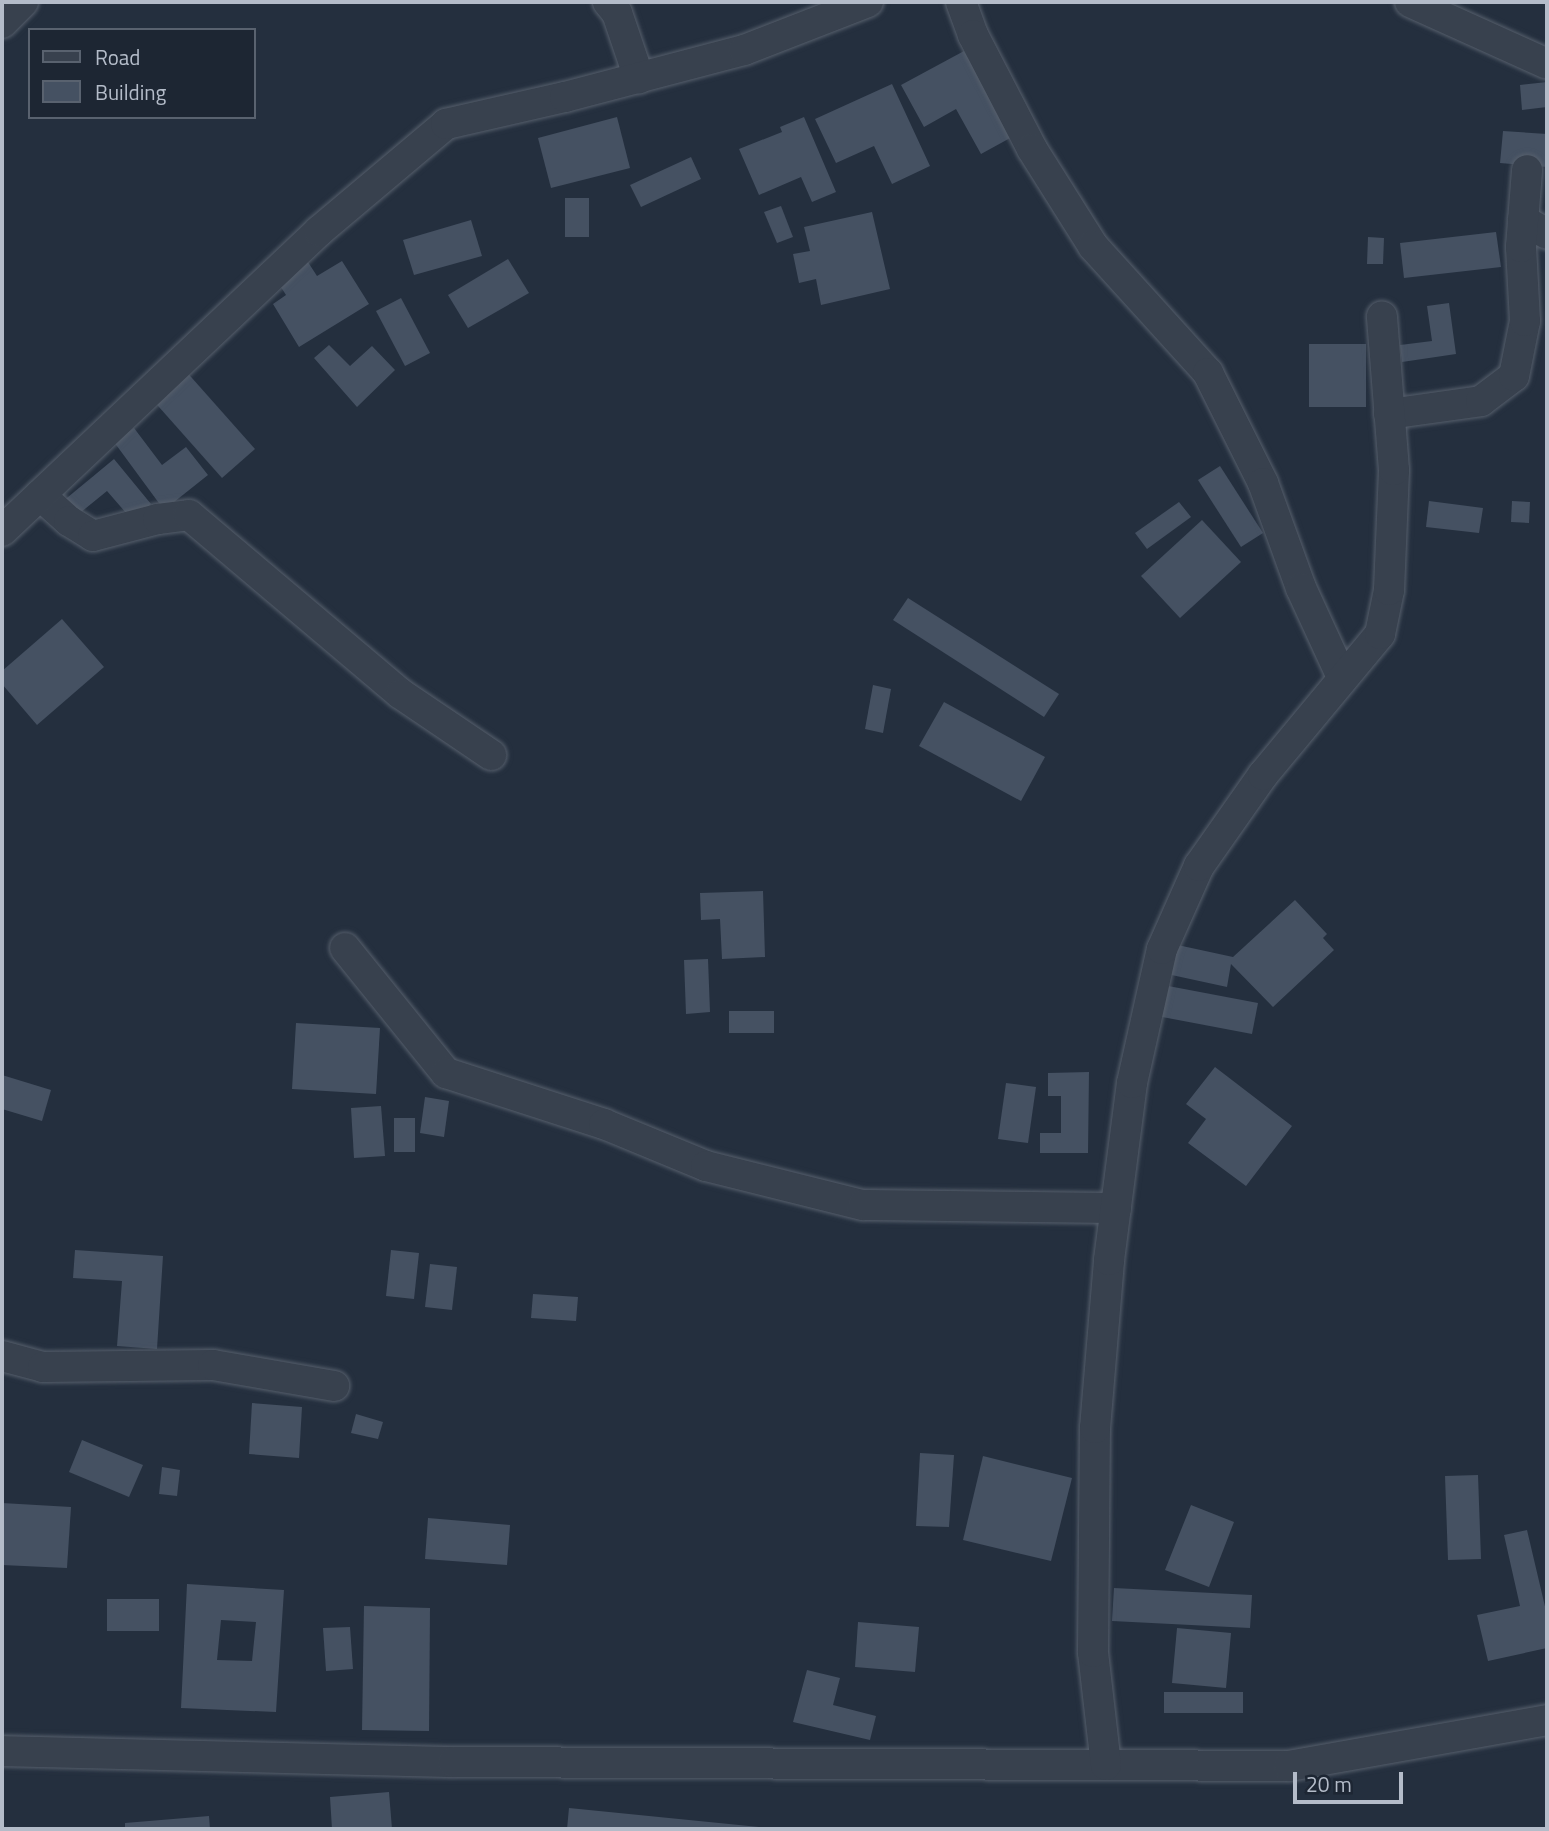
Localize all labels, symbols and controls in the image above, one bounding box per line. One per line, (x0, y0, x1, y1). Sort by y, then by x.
legend (28, 28, 256, 119)
text: Road (95, 41, 140, 73)
text: Building (95, 76, 166, 108)
scale bar (1297, 1758, 1407, 1802)
text: 20 m (1306, 1768, 1352, 1800)

